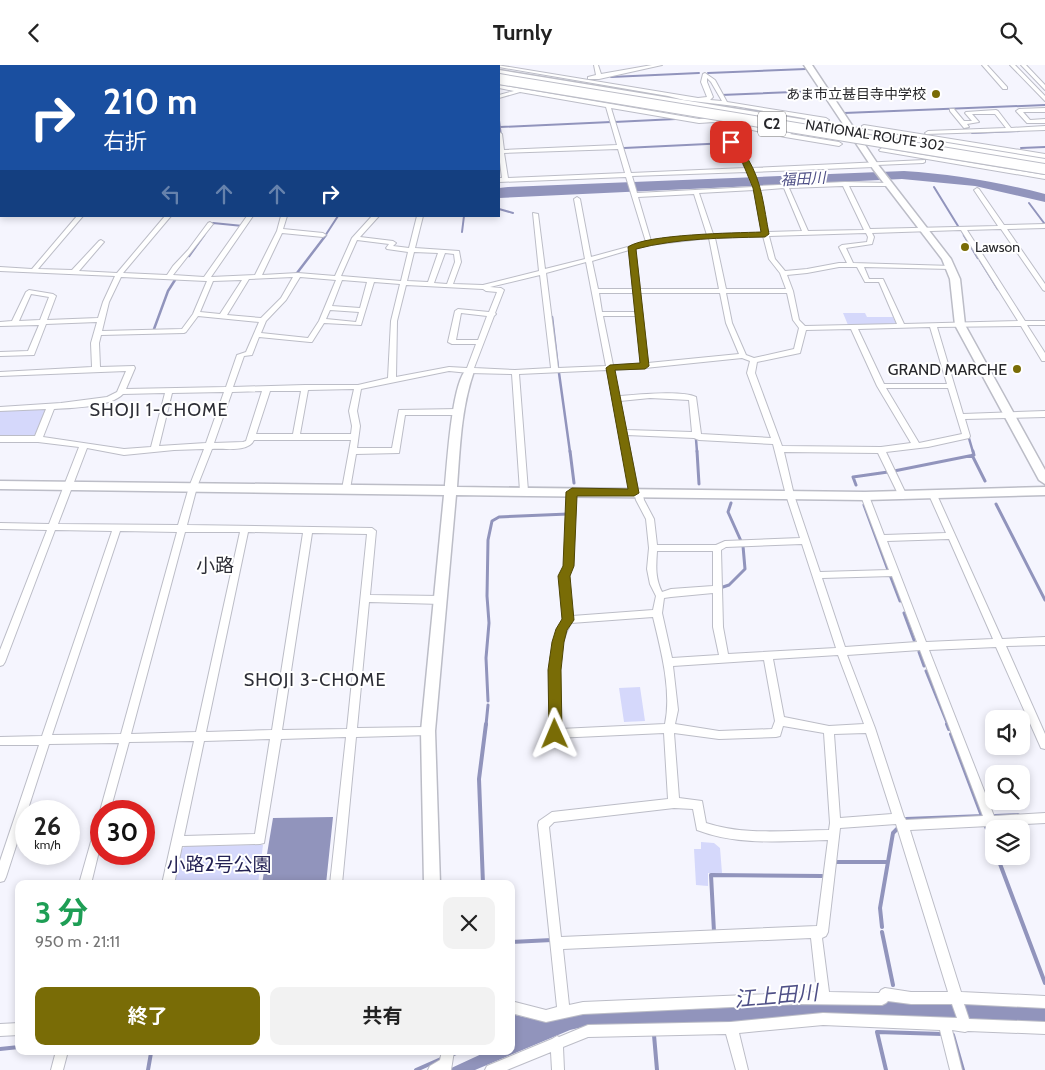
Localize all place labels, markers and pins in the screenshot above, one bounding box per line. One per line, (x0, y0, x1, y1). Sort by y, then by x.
place label: あま市立甚目寺中学校 (786, 85, 926, 103)
marker: あま市立甚目寺中学校 (930, 88, 942, 100)
pin (710, 121, 752, 163)
place label: Lawson (975, 238, 1020, 256)
marker: Lawson (959, 241, 971, 253)
place label: GRAND MARCHE (888, 360, 1007, 379)
marker: GRAND MARCHE (1011, 363, 1023, 375)

